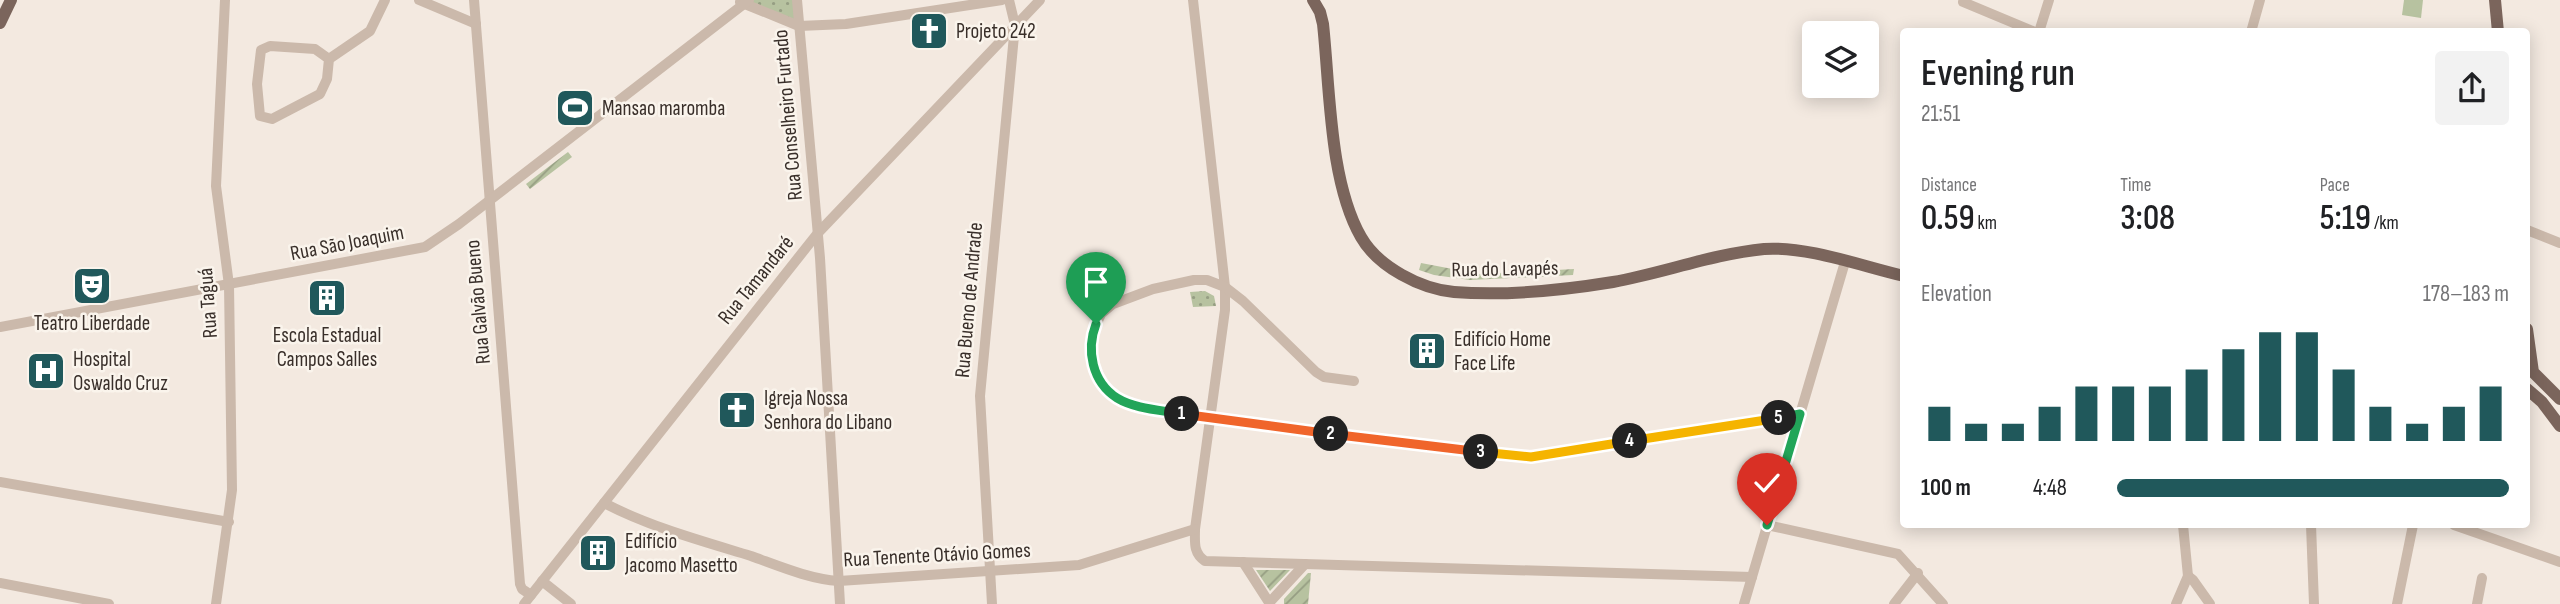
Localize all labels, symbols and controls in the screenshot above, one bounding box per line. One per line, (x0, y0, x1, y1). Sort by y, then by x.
church icon: Projeto 242 (908, 10, 950, 52)
place label: Projeto 242 (956, 19, 1036, 44)
map controls (1802, 21, 1879, 98)
button: layers (1802, 21, 1879, 98)
street label: Rua Conselheiro Furtado (768, 29, 808, 201)
text: Evening run (1921, 51, 2075, 96)
button: share (2435, 51, 2509, 125)
sports icon: Mansao maromba (554, 87, 596, 129)
place label: Mansao maromba (602, 96, 725, 121)
text: 21:51 (1921, 100, 1960, 128)
text: Distance (1921, 174, 1977, 197)
text: Time (2120, 174, 2151, 197)
text: Pace (2320, 174, 2350, 197)
text: 0.59 (1921, 197, 1975, 240)
text: 3:08 (2120, 197, 2175, 240)
text: 5:19 (2320, 197, 2371, 240)
text: km (1975, 212, 1997, 235)
text: /km (2371, 212, 2399, 235)
street label: Rua São Joaquim (288, 220, 406, 266)
street label: Rua Bueno de Andrade (950, 221, 988, 379)
street label: Rua Tamandaré (713, 231, 799, 329)
street label: Rua Galvão Bueno (460, 239, 496, 365)
pin (1066, 252, 1126, 324)
street label: Rua do Lavapés (1451, 256, 1559, 282)
icon: arrive (1077, 263, 1115, 301)
theatre icon: Teatro Liberdade (71, 265, 113, 307)
street label: Rua Taguá (193, 267, 223, 339)
building icon: Escola Estadual Campos Salles (306, 277, 348, 319)
text: Elevation (1921, 280, 1992, 308)
text: 178–183 m (2423, 280, 2509, 308)
place label: Teatro Liberdade (34, 311, 150, 336)
place label: Escola Estadual Campos Salles (273, 323, 381, 372)
place label: Edifício Home Face Life (1454, 327, 1551, 376)
building icon: Edifício Home Face Life (1406, 330, 1448, 372)
place label: Hospital Oswaldo Cruz (73, 347, 168, 396)
hospital icon: Hospital Oswaldo Cruz (25, 350, 67, 392)
place label: Igreja Nossa Senhora do Libano (764, 386, 892, 435)
church icon: Igreja Nossa Senhora do Libano (716, 389, 758, 431)
pin: 1 (1164, 396, 1200, 432)
pin: 5 (1762, 400, 1796, 436)
text: 1 (1178, 402, 1185, 425)
text: 5 (1774, 406, 1783, 429)
pin: 2 (1314, 416, 1348, 452)
text: 2 (1326, 422, 1335, 445)
pin: 4 (1612, 424, 1648, 458)
text: 4 (1625, 429, 1634, 452)
pin: 3 (1464, 434, 1498, 470)
text: 3 (1476, 440, 1485, 463)
pin (1737, 453, 1797, 525)
icon: check (1748, 464, 1786, 502)
text: 100 m (1921, 474, 1971, 502)
text: 4:48 (2033, 474, 2067, 502)
place label: Edifício Jacomo Masetto (624, 529, 738, 578)
building icon: Edifício Jacomo Masetto (577, 532, 619, 574)
street label: Rua Tenente Otávio Gomes (843, 538, 1031, 572)

